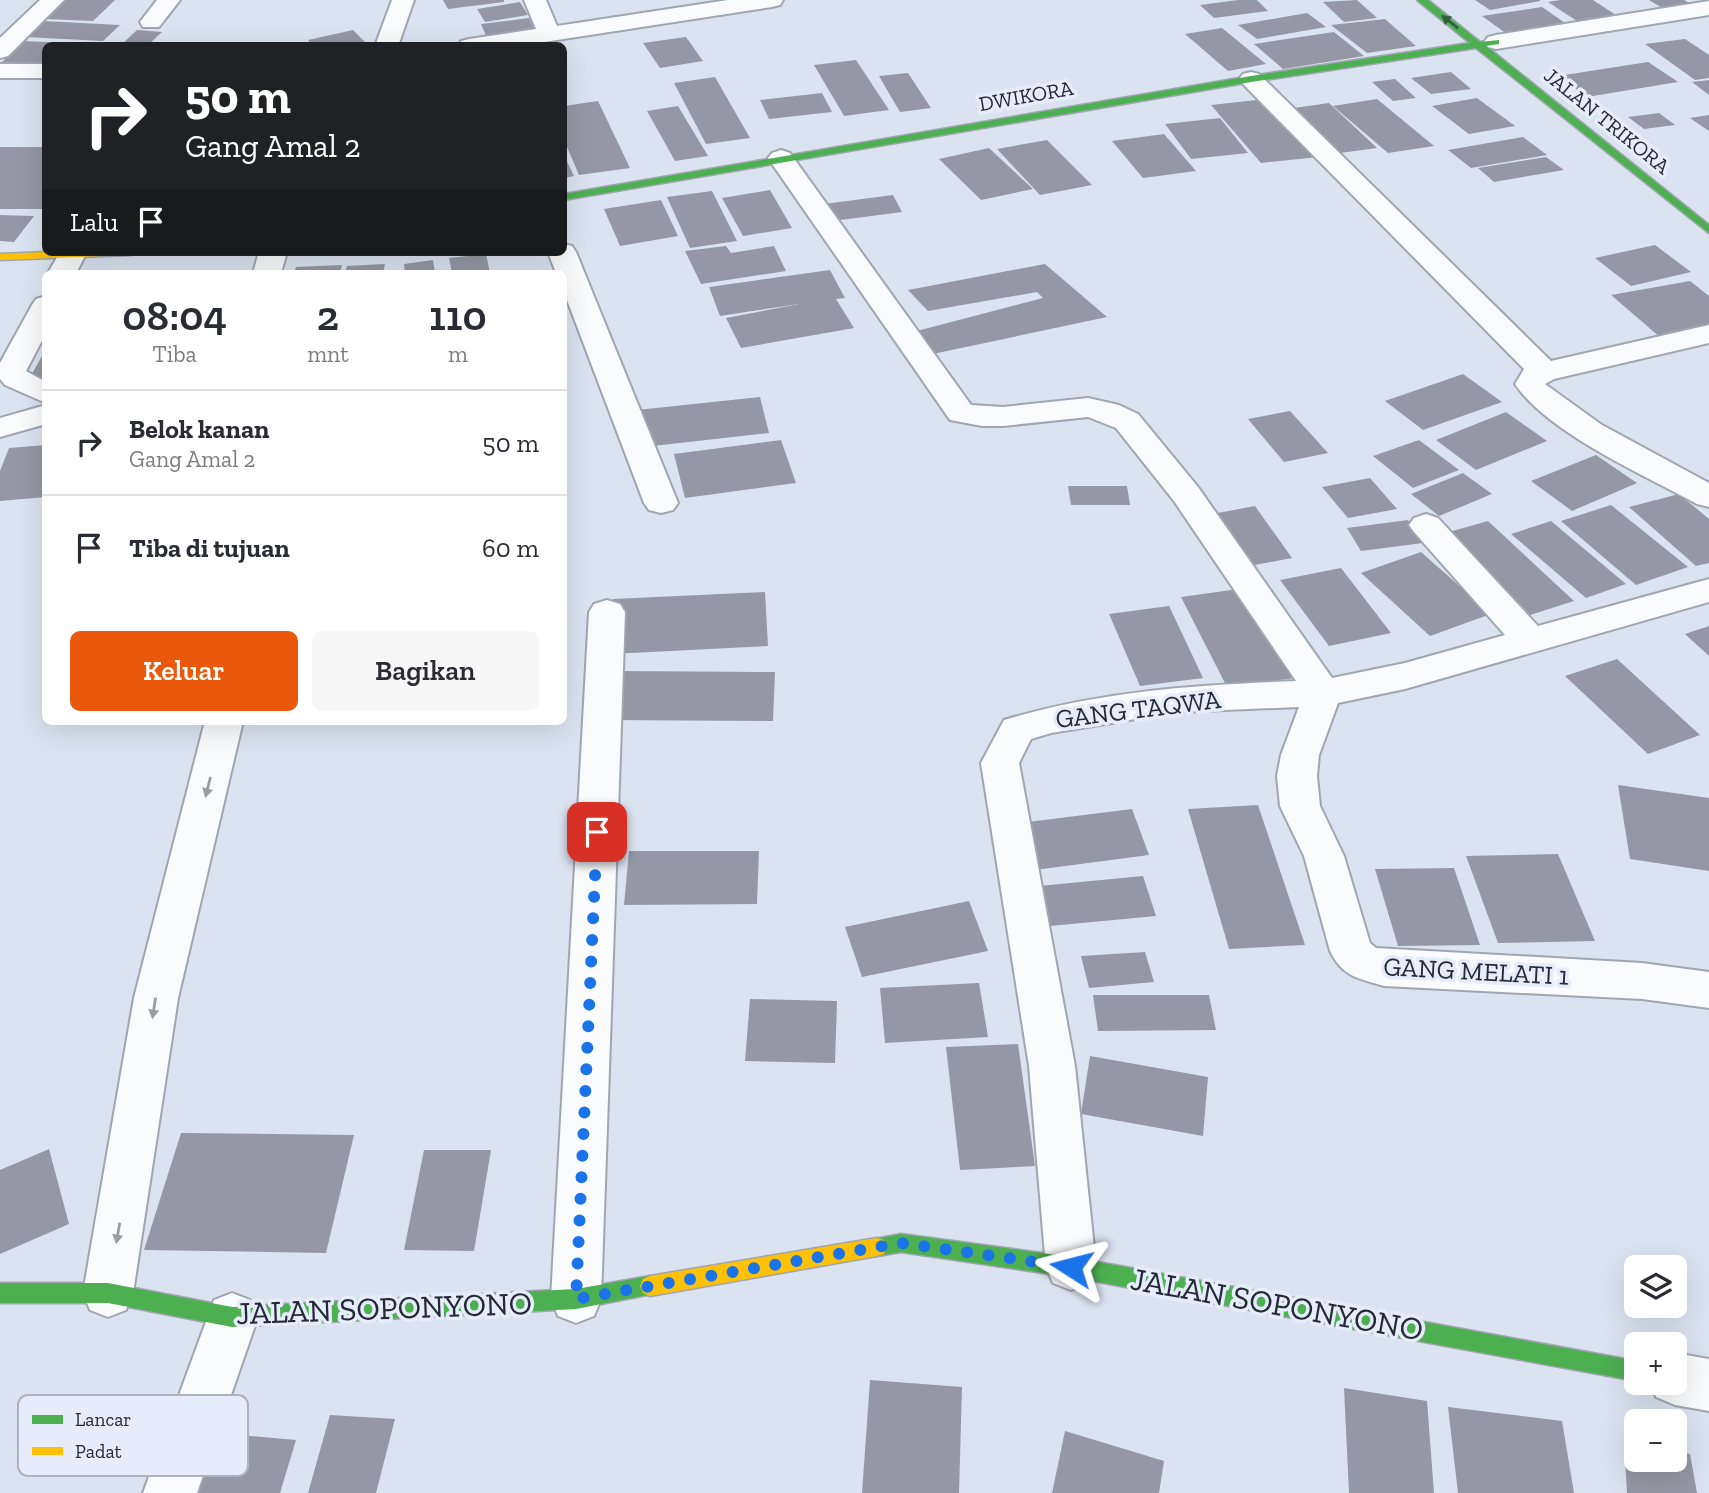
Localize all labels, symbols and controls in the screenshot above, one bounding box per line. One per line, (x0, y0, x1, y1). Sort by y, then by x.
one-way arrow (1442, 15, 1460, 30)
street label: JALAN TRIKORA (1539, 62, 1676, 179)
text: 50 m (185, 67, 291, 126)
icon: right (70, 70, 161, 161)
street label: DWIKORA (977, 75, 1075, 116)
text: Gang Amal 2 (185, 127, 361, 165)
icon: arrive (132, 203, 170, 241)
text: Lalu (70, 206, 118, 238)
text: 08:04 (122, 290, 227, 341)
text: 2 (317, 290, 339, 341)
text: 110 (429, 290, 487, 341)
text: Tiba (153, 340, 197, 368)
text: mnt (307, 340, 349, 368)
text: m (448, 340, 468, 368)
text: Belok kanan (129, 413, 270, 445)
icon: right (70, 424, 108, 462)
text: 50 m (482, 427, 539, 459)
text: Gang Amal 2 (129, 445, 255, 473)
icon: arrive (70, 529, 108, 567)
text: Tiba di tujuan (129, 532, 290, 564)
text: 60 m (482, 532, 539, 564)
button: Keluar (70, 631, 298, 711)
button: Bagikan (312, 631, 539, 711)
street label: GANG TAQWA (1054, 683, 1223, 735)
one-way arrow (202, 776, 213, 798)
pin (567, 802, 627, 862)
icon: arrive (578, 813, 616, 851)
street label: GANG MELATI 1 (1383, 950, 1569, 992)
one-way arrow (148, 997, 159, 1019)
one-way arrow (112, 1222, 123, 1244)
position arrow (1034, 1230, 1108, 1304)
map controls (1624, 1255, 1687, 1472)
button: layers (1624, 1255, 1687, 1318)
street label: JALAN SOPONYONO (1128, 1260, 1426, 1348)
street label: JALAN SOPONYONO (235, 1284, 533, 1332)
button: + (1624, 1332, 1687, 1395)
legend (18, 1395, 248, 1476)
text: Lancar (75, 1408, 131, 1431)
button: − (1624, 1409, 1687, 1472)
text: Padat (75, 1440, 122, 1463)

